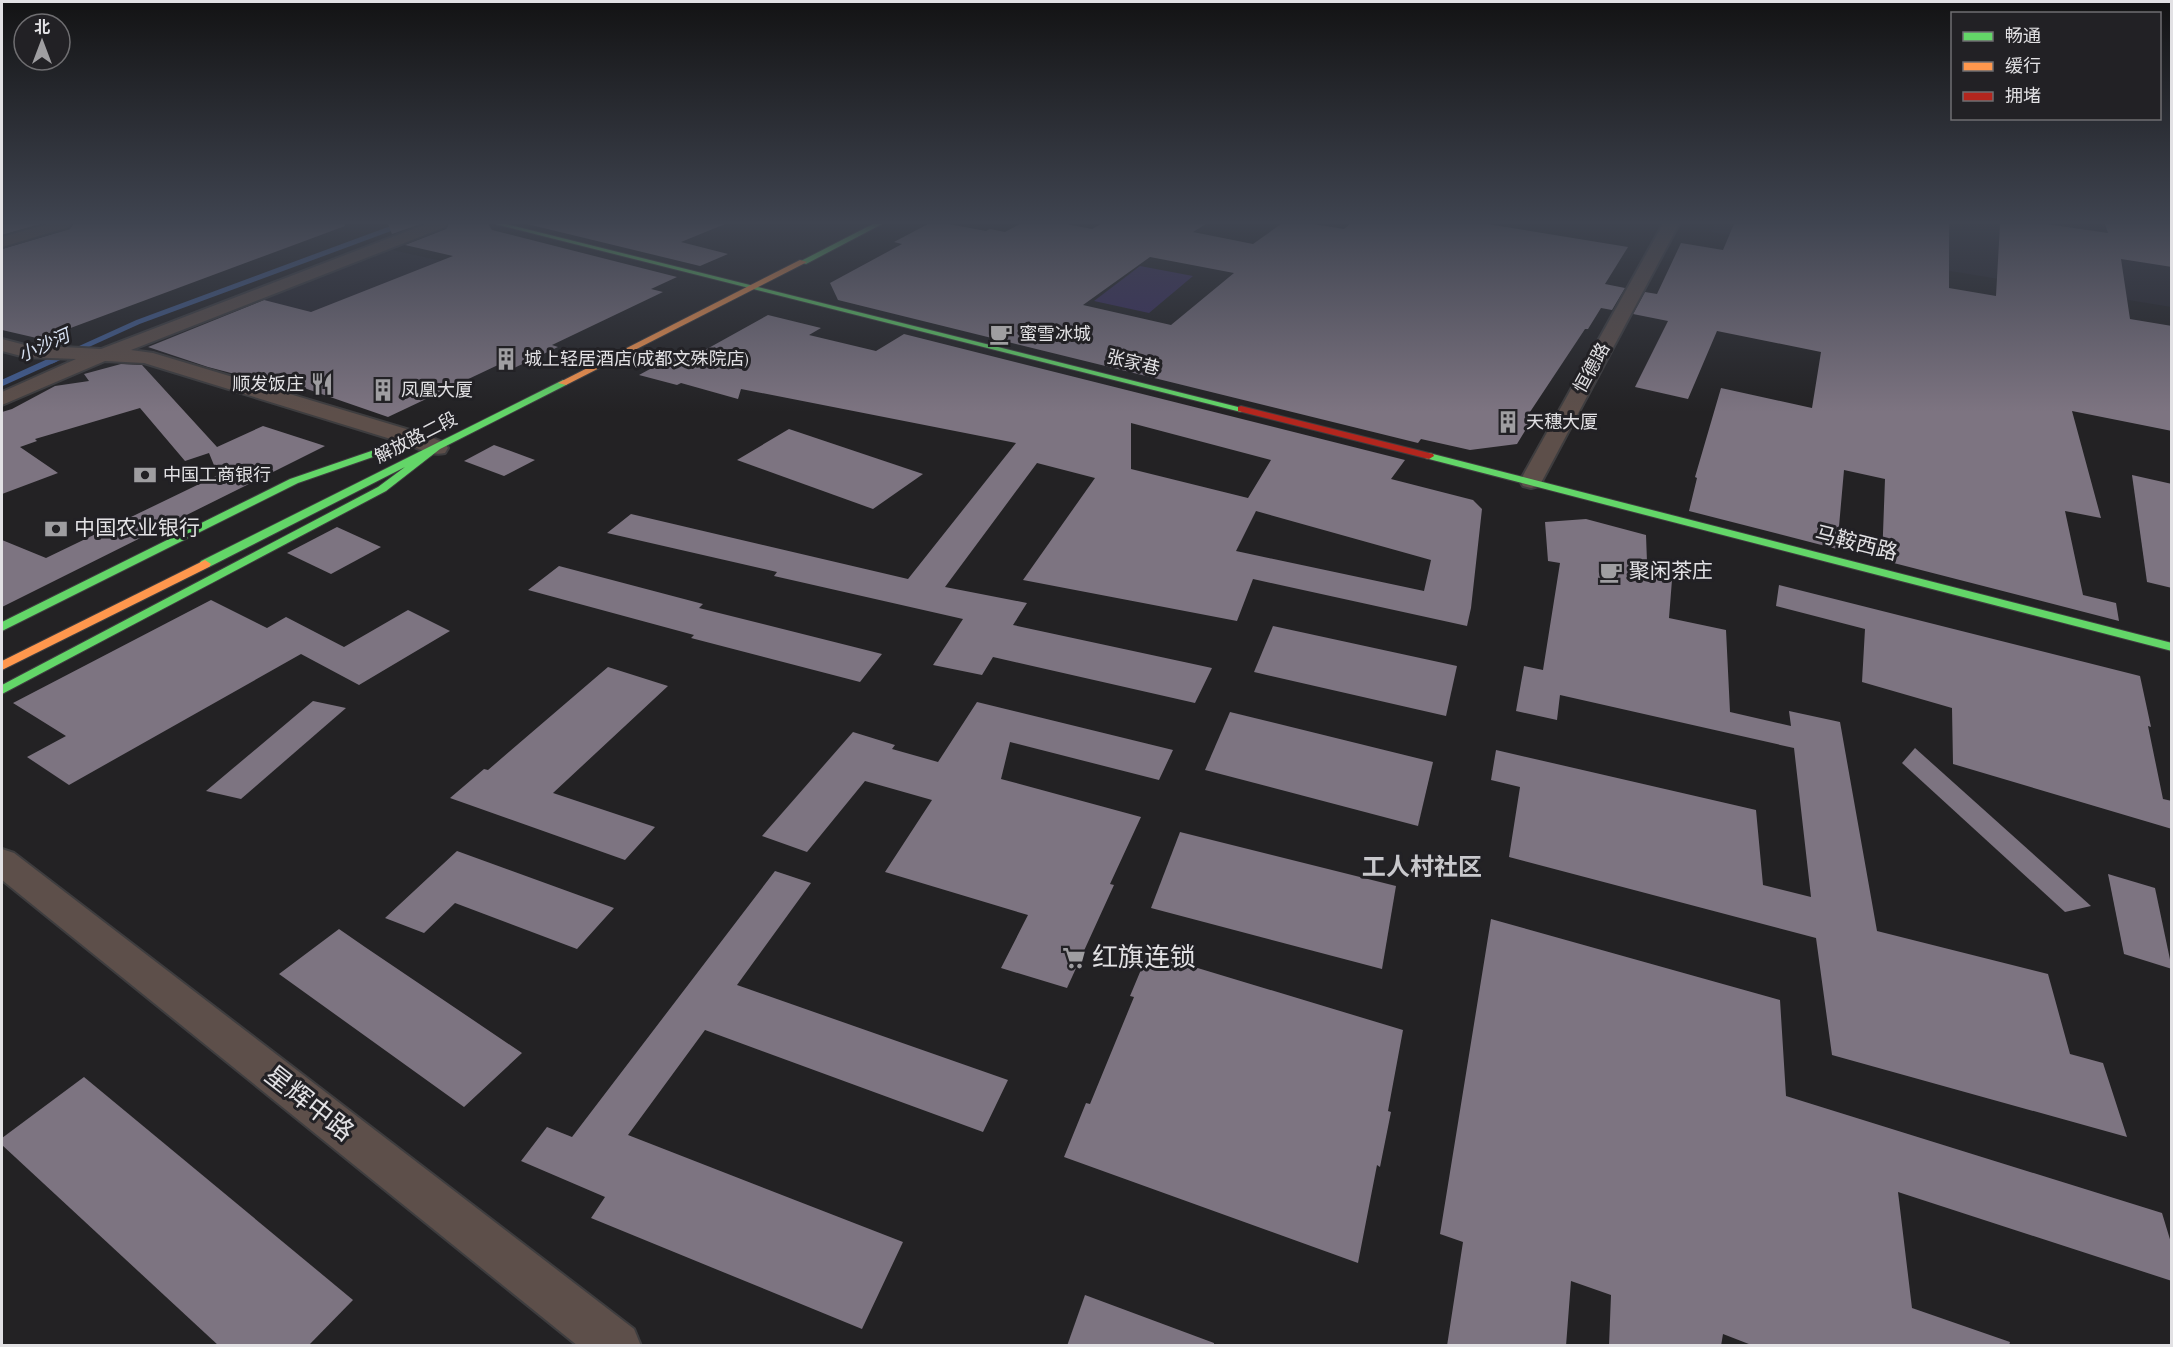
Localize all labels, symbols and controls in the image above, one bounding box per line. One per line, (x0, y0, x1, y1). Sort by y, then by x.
north arrow (12, 12, 72, 72)
legend (1951, 12, 2161, 120)
text: 北 (34, 16, 50, 40)
text: 畅通 (2005, 23, 2041, 50)
text: 缓行 (2005, 53, 2041, 80)
text: 拥堵 (2005, 83, 2041, 110)
water label: 小沙河 (14, 321, 77, 369)
cafe icon: 蜜雪冰城 (988, 321, 1014, 347)
place label: 蜜雪冰城 (1019, 321, 1091, 348)
street label: 恒德路 (1567, 338, 1617, 398)
street label: 张家巷 (1104, 343, 1162, 383)
building icon: 城上轻居酒店(成都文殊院店) (493, 346, 519, 372)
place label: 城上轻居酒店(成都文殊院店) (524, 346, 749, 373)
place label: 顺发饭庄 (232, 371, 304, 398)
restaurant icon: 顺发饭庄 (309, 371, 335, 397)
building icon: 凤凰大厦 (370, 377, 396, 403)
place label: 凤凰大厦 (401, 377, 473, 404)
street label: 解放路二段 (370, 406, 462, 470)
building icon: 天穗大厦 (1495, 409, 1521, 435)
place label: 天穗大厦 (1526, 409, 1598, 436)
bank icon: 中国工商银行 (132, 462, 158, 488)
place label: 中国工商银行 (163, 462, 271, 489)
place label: 中国农业银行 (74, 513, 200, 545)
bank icon: 中国农业银行 (43, 516, 69, 542)
street label: 马鞍西路 (1811, 518, 1901, 570)
place label: 聚闲茶庄 (1629, 556, 1713, 588)
cafe icon: 聚闲茶庄 (1598, 559, 1624, 585)
district label: 工人村社区 (1362, 850, 1482, 886)
place label: 红旗连锁 (1092, 938, 1196, 978)
supermarket icon: 红旗连锁 (1061, 945, 1087, 971)
street label: 星辉中路 (256, 1056, 362, 1152)

